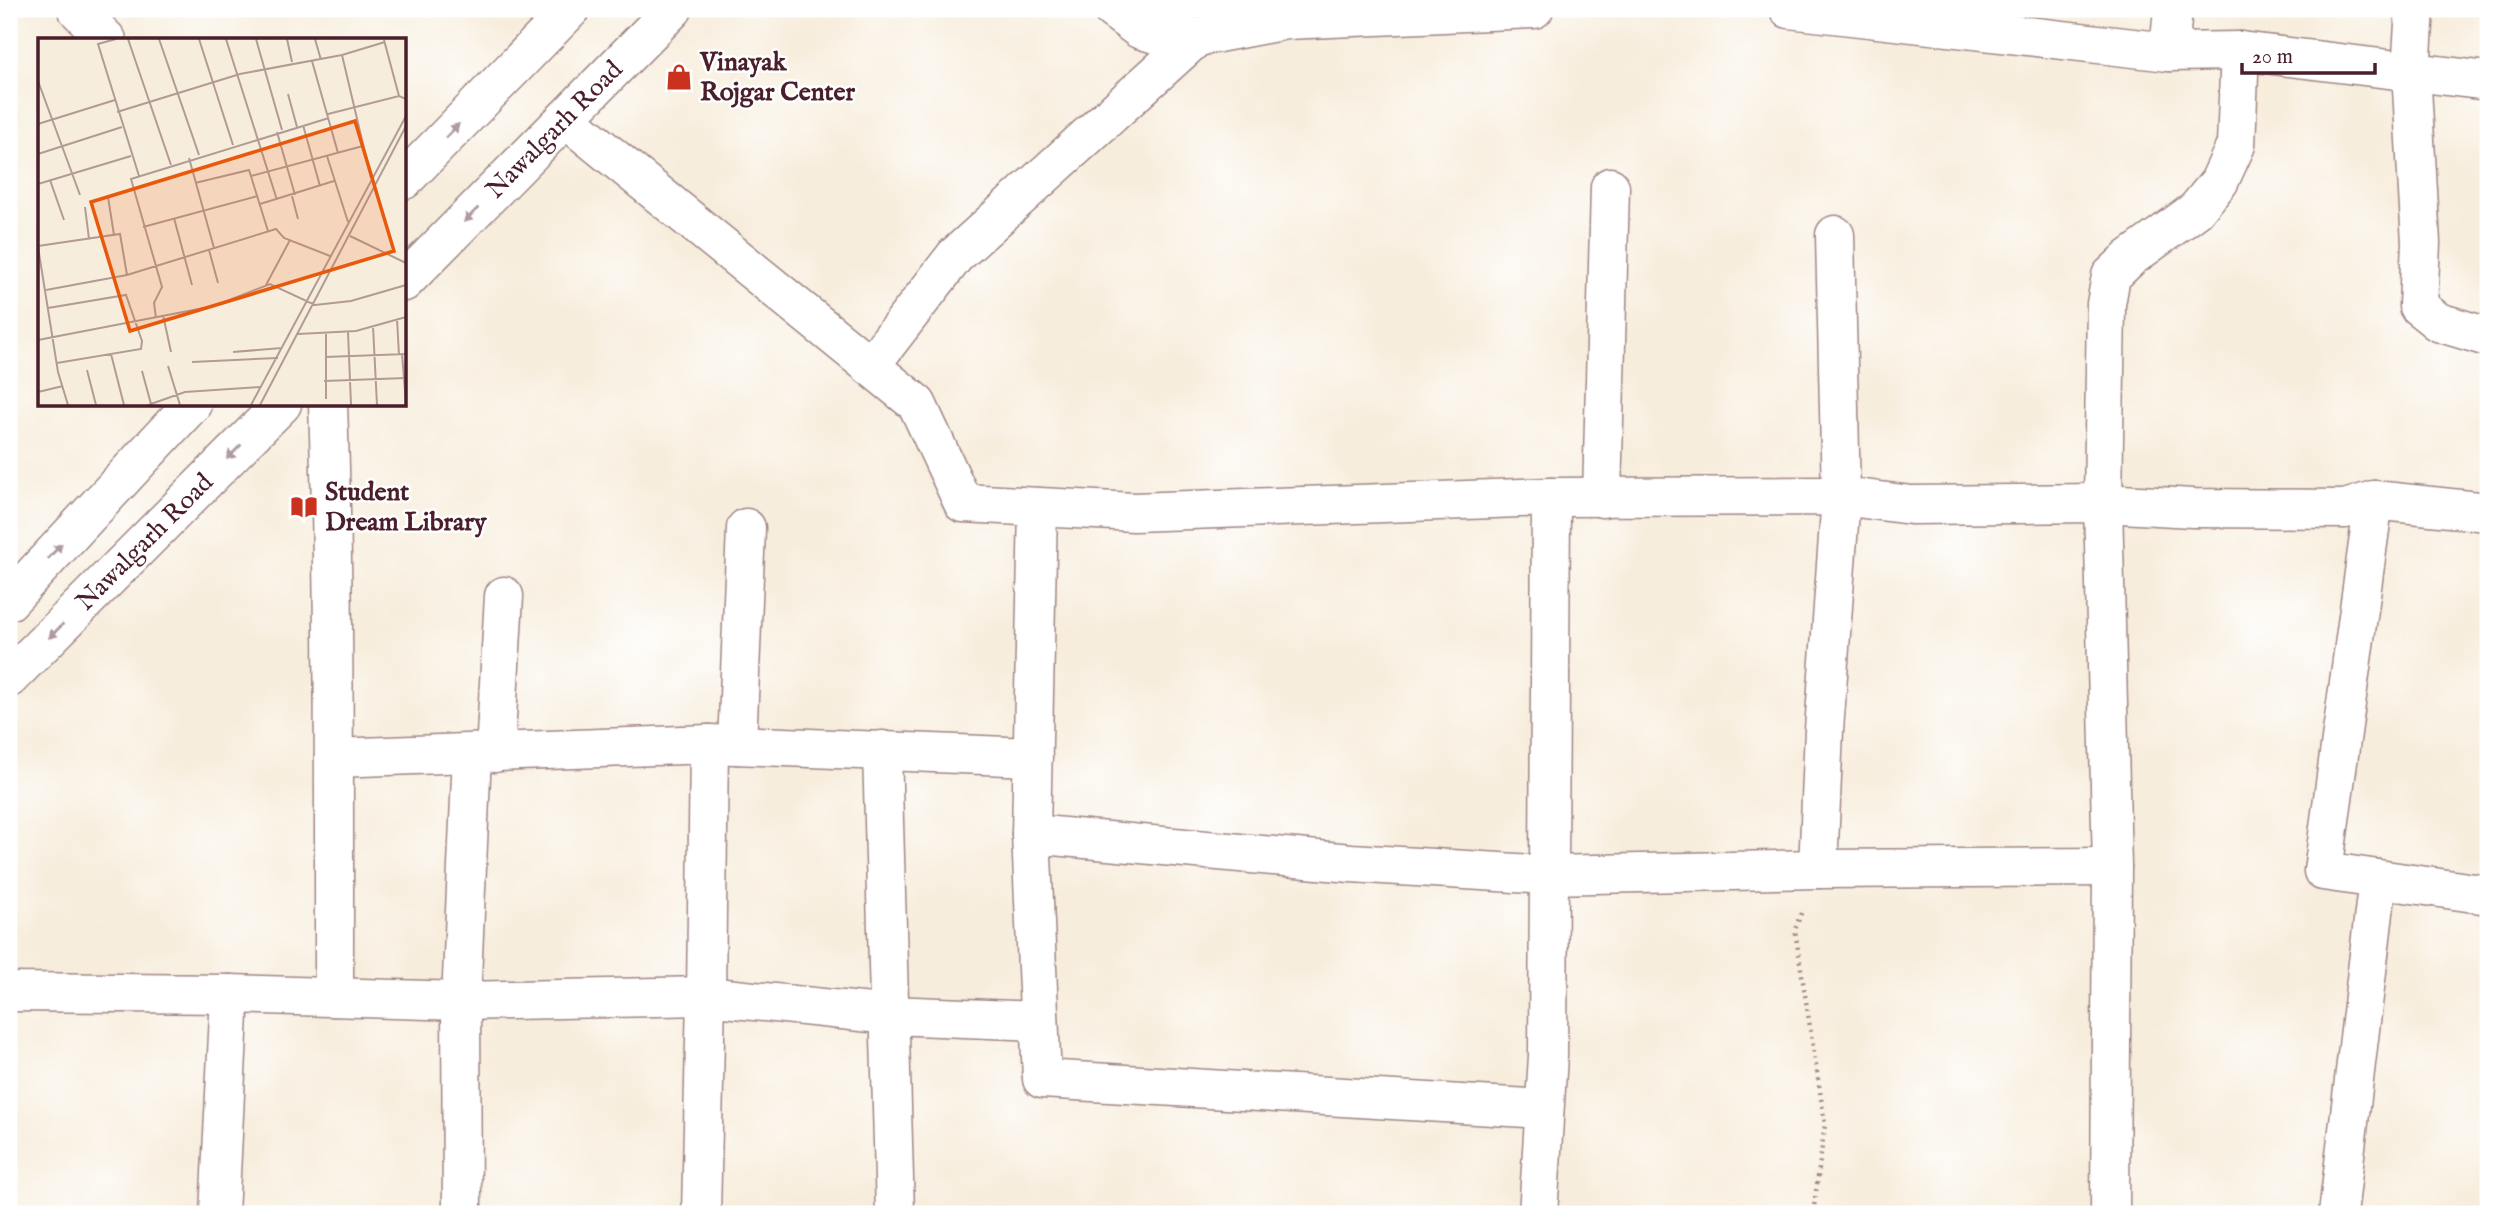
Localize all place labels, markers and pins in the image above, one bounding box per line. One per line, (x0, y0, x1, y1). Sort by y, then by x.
place label: Vinayak Rojgar Center (699, 46, 855, 109)
shop icon: Vinayak Rojgar Center (664, 62, 694, 92)
place label: Student Dream Library (325, 476, 488, 539)
library icon: Student Dream Library (289, 492, 319, 522)

